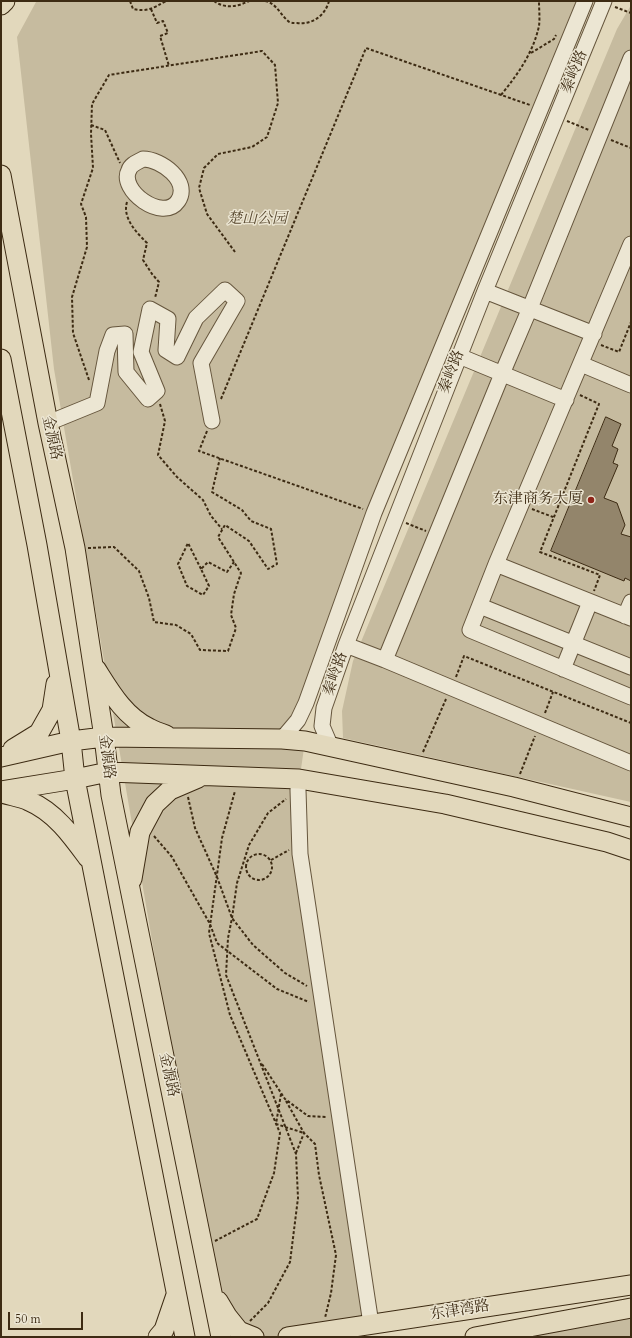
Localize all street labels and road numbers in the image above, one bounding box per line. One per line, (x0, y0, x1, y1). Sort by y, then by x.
street label: 秦岭路 (558, 48, 592, 96)
street label: 秦岭路 (436, 348, 468, 396)
street label: 金源路 (38, 414, 64, 462)
street label: 秦岭路 (320, 650, 352, 698)
street label: 金源路 (94, 734, 118, 780)
street label: 金源路 (155, 1051, 181, 1099)
street label: 东津湾路 (429, 1297, 491, 1325)

